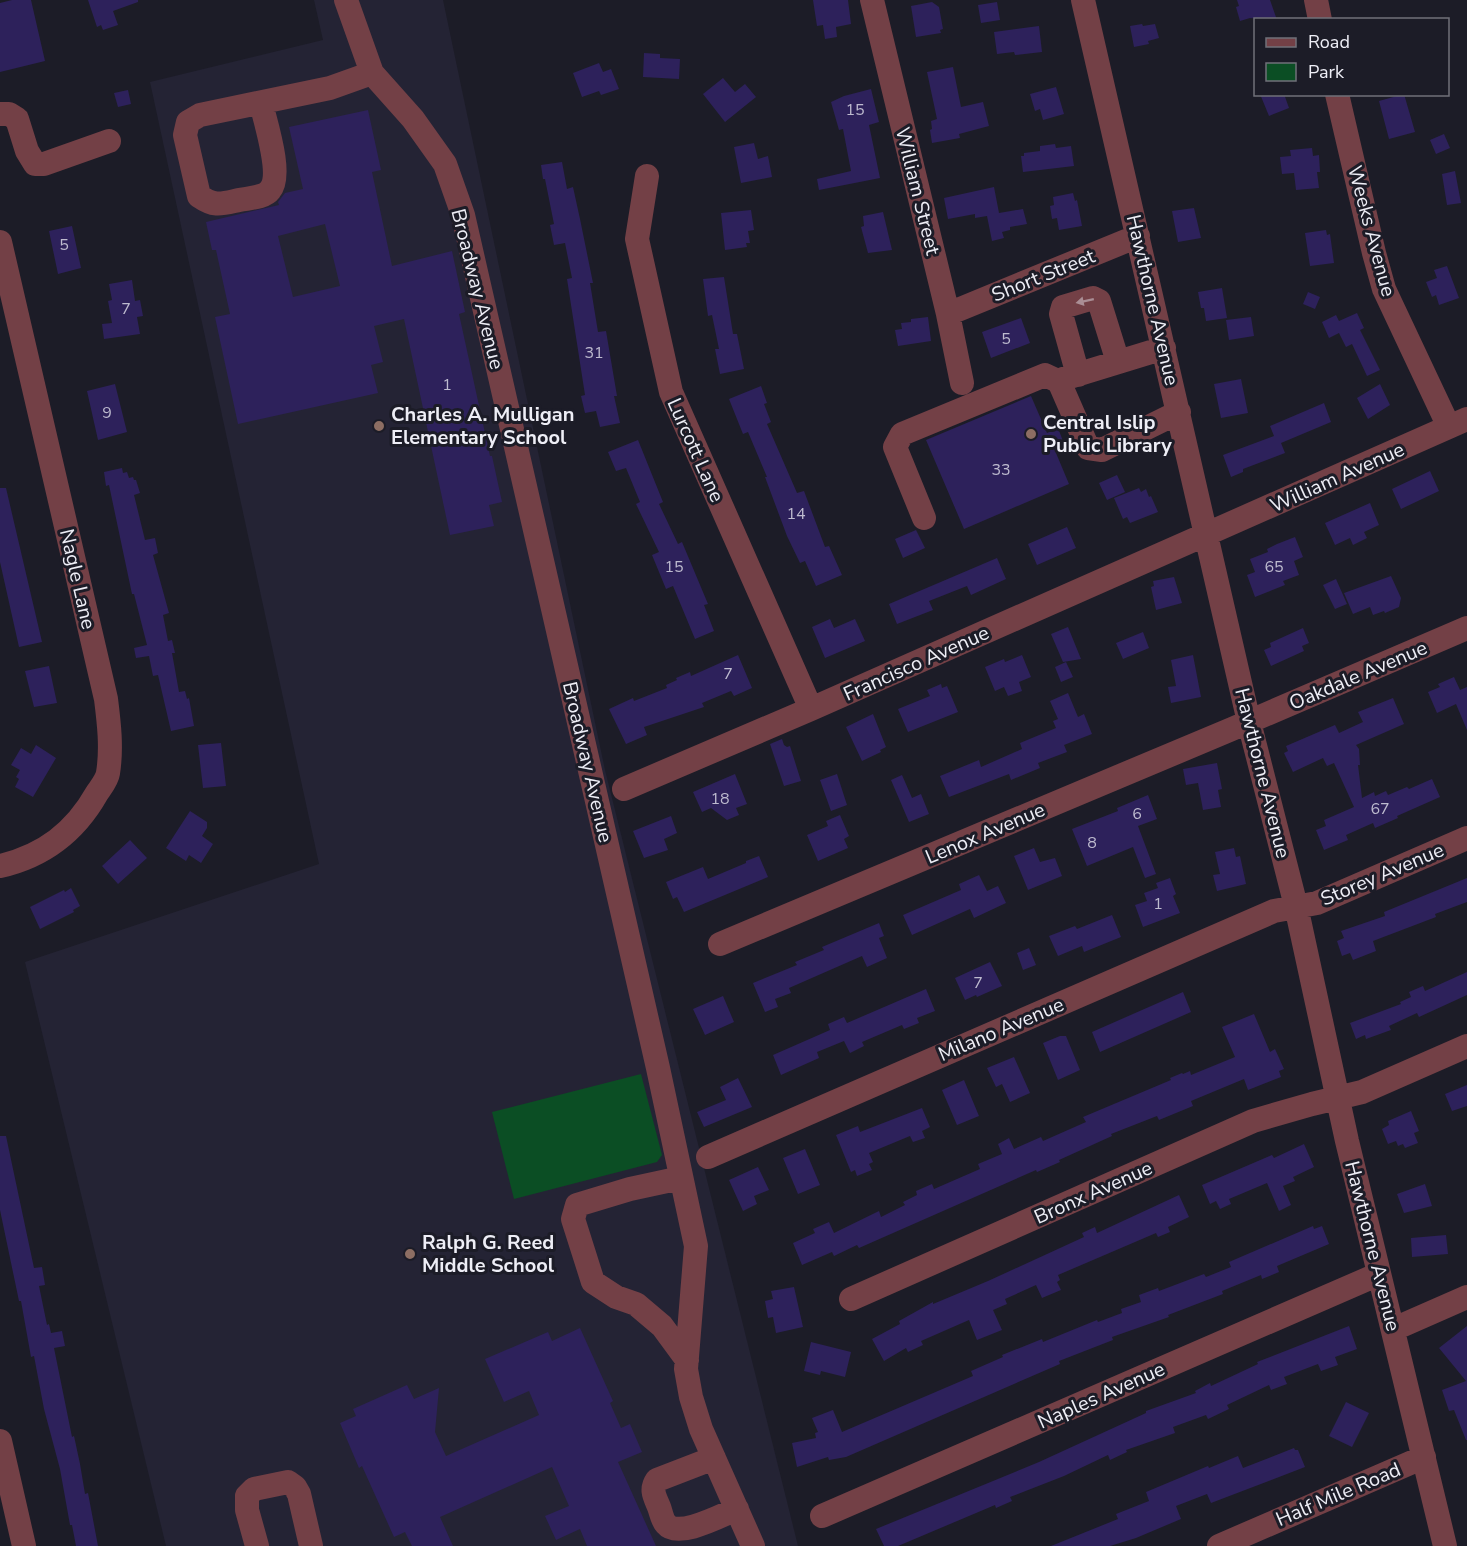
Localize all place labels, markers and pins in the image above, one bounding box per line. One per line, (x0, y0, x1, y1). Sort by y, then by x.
place label: Charles A. Mulligan Elementary School (391, 401, 575, 451)
place label: Central Islip Public Library (1043, 409, 1172, 459)
marker: Charles A. Mulligan Elementary School (372, 419, 386, 433)
marker: Central Islip Public Library (1024, 427, 1038, 441)
place label: Ralph G. Reed Middle School (422, 1229, 555, 1279)
marker: Ralph G. Reed Middle School (403, 1247, 417, 1261)

